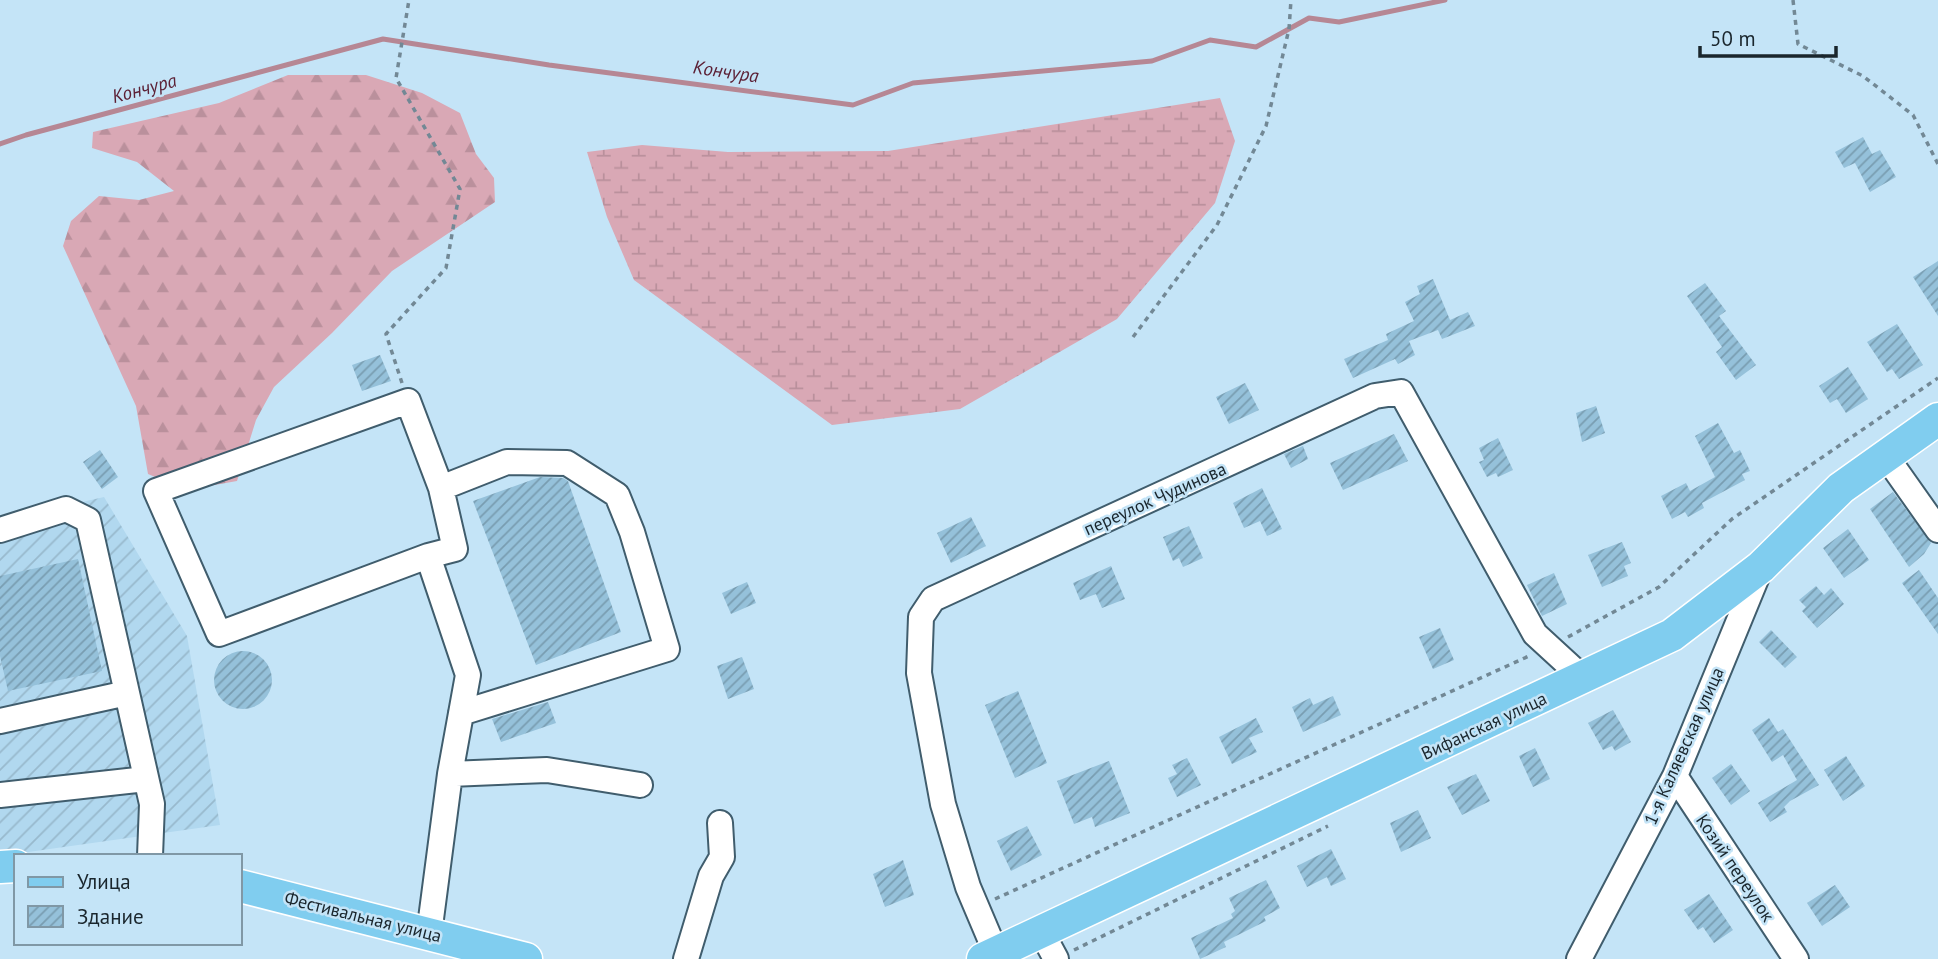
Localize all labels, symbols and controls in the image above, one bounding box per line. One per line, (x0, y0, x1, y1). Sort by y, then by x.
scale bar (1700, 14, 1836, 58)
text: 50 m (1710, 25, 1756, 52)
water label: Кончура (692, 55, 761, 88)
water label: Кончура (109, 68, 180, 108)
street label: переулок Чудинова (1080, 457, 1230, 540)
street label: 1-я Каляевская улица (1638, 663, 1729, 828)
street label: Вифанская улица (1417, 686, 1550, 765)
street label: Козий переулок (1691, 810, 1780, 926)
legend (14, 854, 242, 945)
text: Улица (77, 868, 131, 895)
street label: Фестивальная улица (282, 886, 444, 947)
text: Здание (77, 903, 144, 930)

